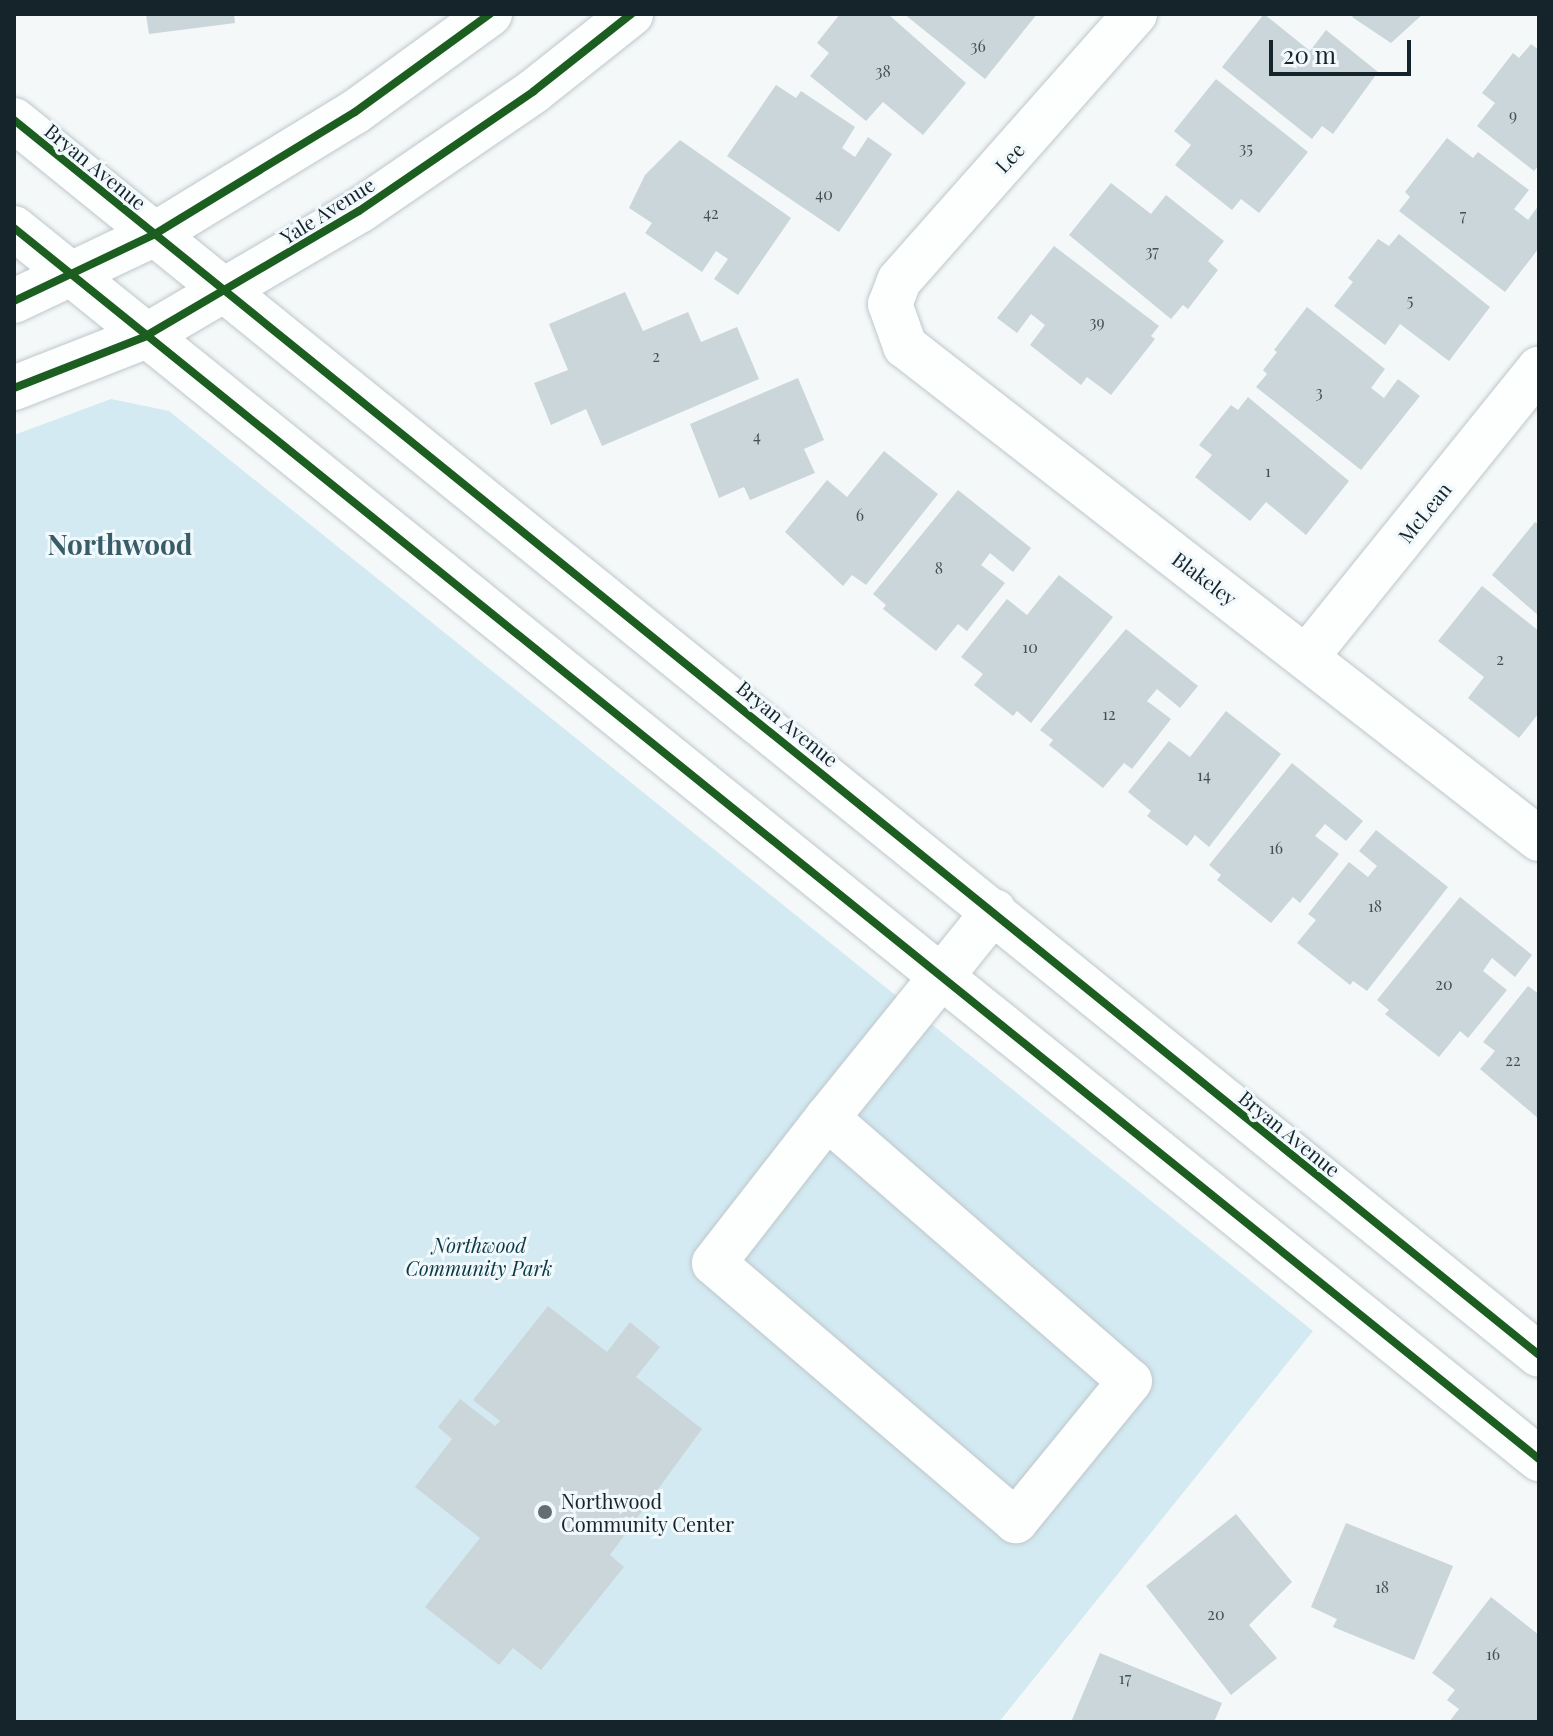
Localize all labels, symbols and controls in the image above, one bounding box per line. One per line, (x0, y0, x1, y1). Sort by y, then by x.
scale bar (1273, 24, 1415, 74)
house number: 36 (970, 36, 986, 56)
text: 20 m (1283, 38, 1336, 70)
house number: 38 (875, 61, 891, 81)
house number: 9 (1509, 105, 1517, 125)
street label: Bryan Avenue (40, 118, 152, 214)
street label: Lee (989, 137, 1029, 177)
house number: 35 (1239, 138, 1253, 158)
street label: Yale Avenue (275, 171, 379, 249)
house number: 40 (815, 184, 833, 204)
house number: 42 (703, 203, 719, 223)
house number: 7 (1460, 205, 1466, 225)
house number: 37 (1145, 241, 1159, 261)
house number: 5 (1407, 290, 1413, 310)
house number: 39 (1089, 312, 1105, 332)
house number: 2 (652, 346, 660, 366)
house number: 3 (1315, 382, 1323, 402)
house number: 4 (753, 426, 761, 446)
house number: 1 (1265, 461, 1271, 481)
street label: McLean (1392, 477, 1456, 547)
house number: 6 (856, 505, 864, 525)
district label: Northwood (47, 527, 193, 561)
street label: Blakeley (1168, 546, 1242, 610)
house number: 8 (935, 558, 943, 578)
house number: 10 (1022, 637, 1038, 657)
house number: 2 (1496, 649, 1504, 669)
street label: Bryan Avenue (732, 675, 844, 771)
house number: 12 (1102, 704, 1116, 724)
house number: 14 (1197, 765, 1211, 785)
house number: 16 (1269, 838, 1283, 858)
house number: 18 (1368, 896, 1382, 916)
house number: 20 (1435, 974, 1453, 994)
house number: 22 (1505, 1050, 1521, 1070)
street label: Bryan Avenue (1234, 1085, 1346, 1181)
park label: Northwood Community Park (406, 1232, 552, 1279)
place label: Northwood Community Center (561, 1488, 735, 1535)
marker: Northwood Community Center (536, 1503, 554, 1521)
house number: 18 (1375, 1577, 1389, 1597)
house number: 20 (1207, 1604, 1225, 1624)
house number: 16 (1486, 1644, 1500, 1664)
house number: 17 (1119, 1668, 1131, 1688)

